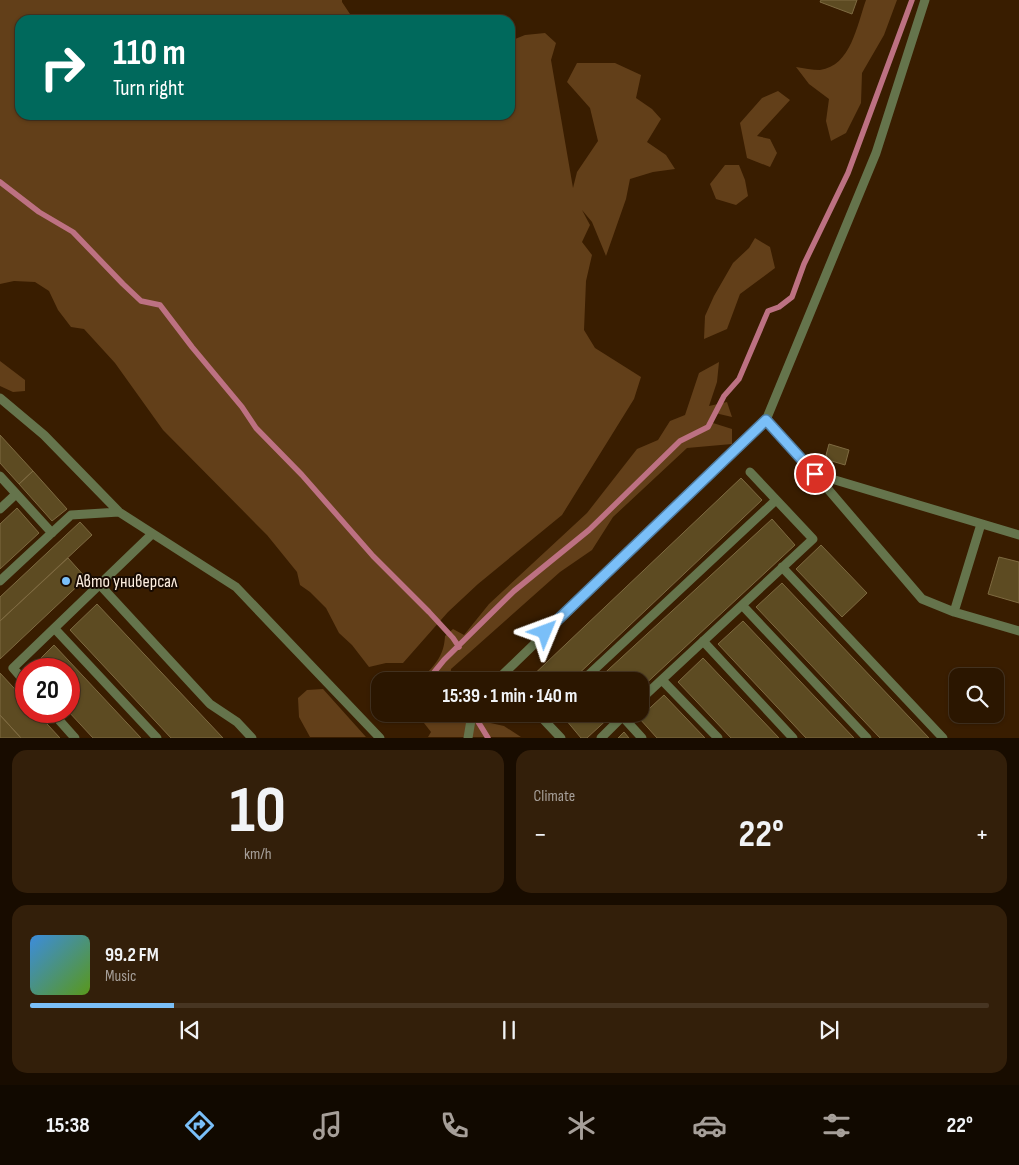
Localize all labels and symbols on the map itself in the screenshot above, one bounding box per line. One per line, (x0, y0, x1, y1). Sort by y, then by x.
pin (794, 453, 836, 495)
place label: Авто универсал (75, 571, 178, 592)
marker: Авто универсал (60, 575, 72, 587)
position arrow (518, 605, 570, 657)
speed limit sign: 20 (15, 658, 80, 723)

